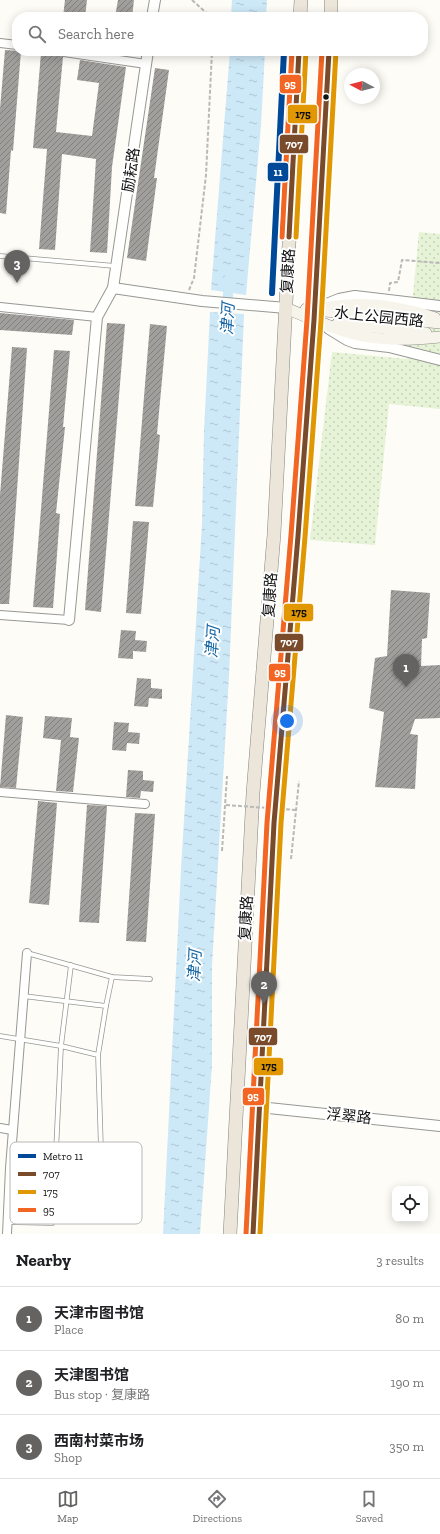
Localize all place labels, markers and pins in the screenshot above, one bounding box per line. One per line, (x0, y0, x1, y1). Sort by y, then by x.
unlabelled marker (321, 92, 331, 102)
pin: 3 (4, 250, 30, 283)
pin: 1 (393, 654, 419, 687)
pin: 2 (251, 971, 277, 1004)

